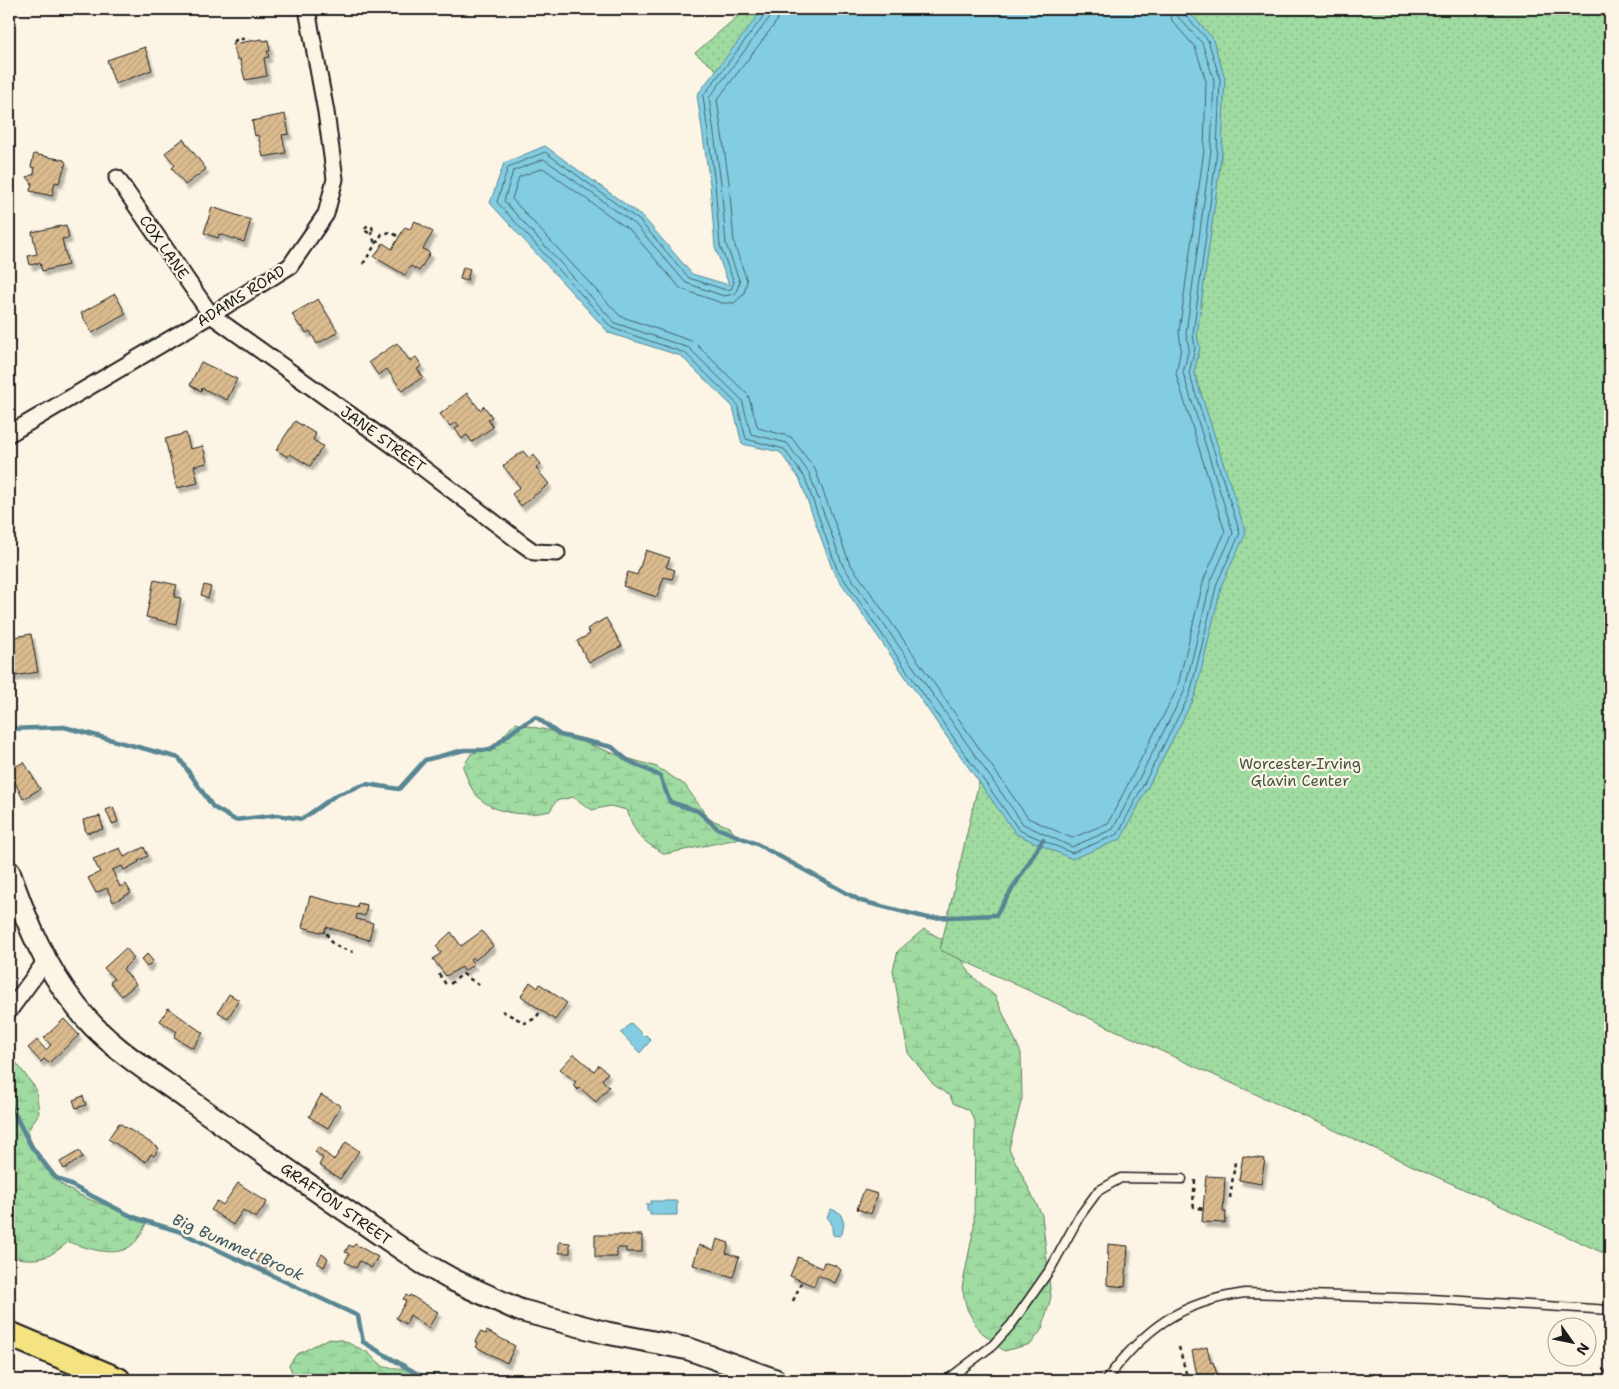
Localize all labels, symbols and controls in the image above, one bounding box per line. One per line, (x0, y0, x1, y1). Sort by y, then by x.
street label: COX LANE (135, 211, 193, 283)
street label: ADAMS ROAD (193, 261, 289, 331)
street label: JANE STREET (336, 401, 430, 477)
park label: Worcester-Irving Glavin Center (1239, 754, 1361, 791)
street label: GRAFTON STREET (277, 1158, 395, 1250)
water label: Big Bummet Brook (169, 1209, 307, 1285)
north arrow (1546, 1316, 1596, 1366)
text: N (1572, 1340, 1593, 1359)

